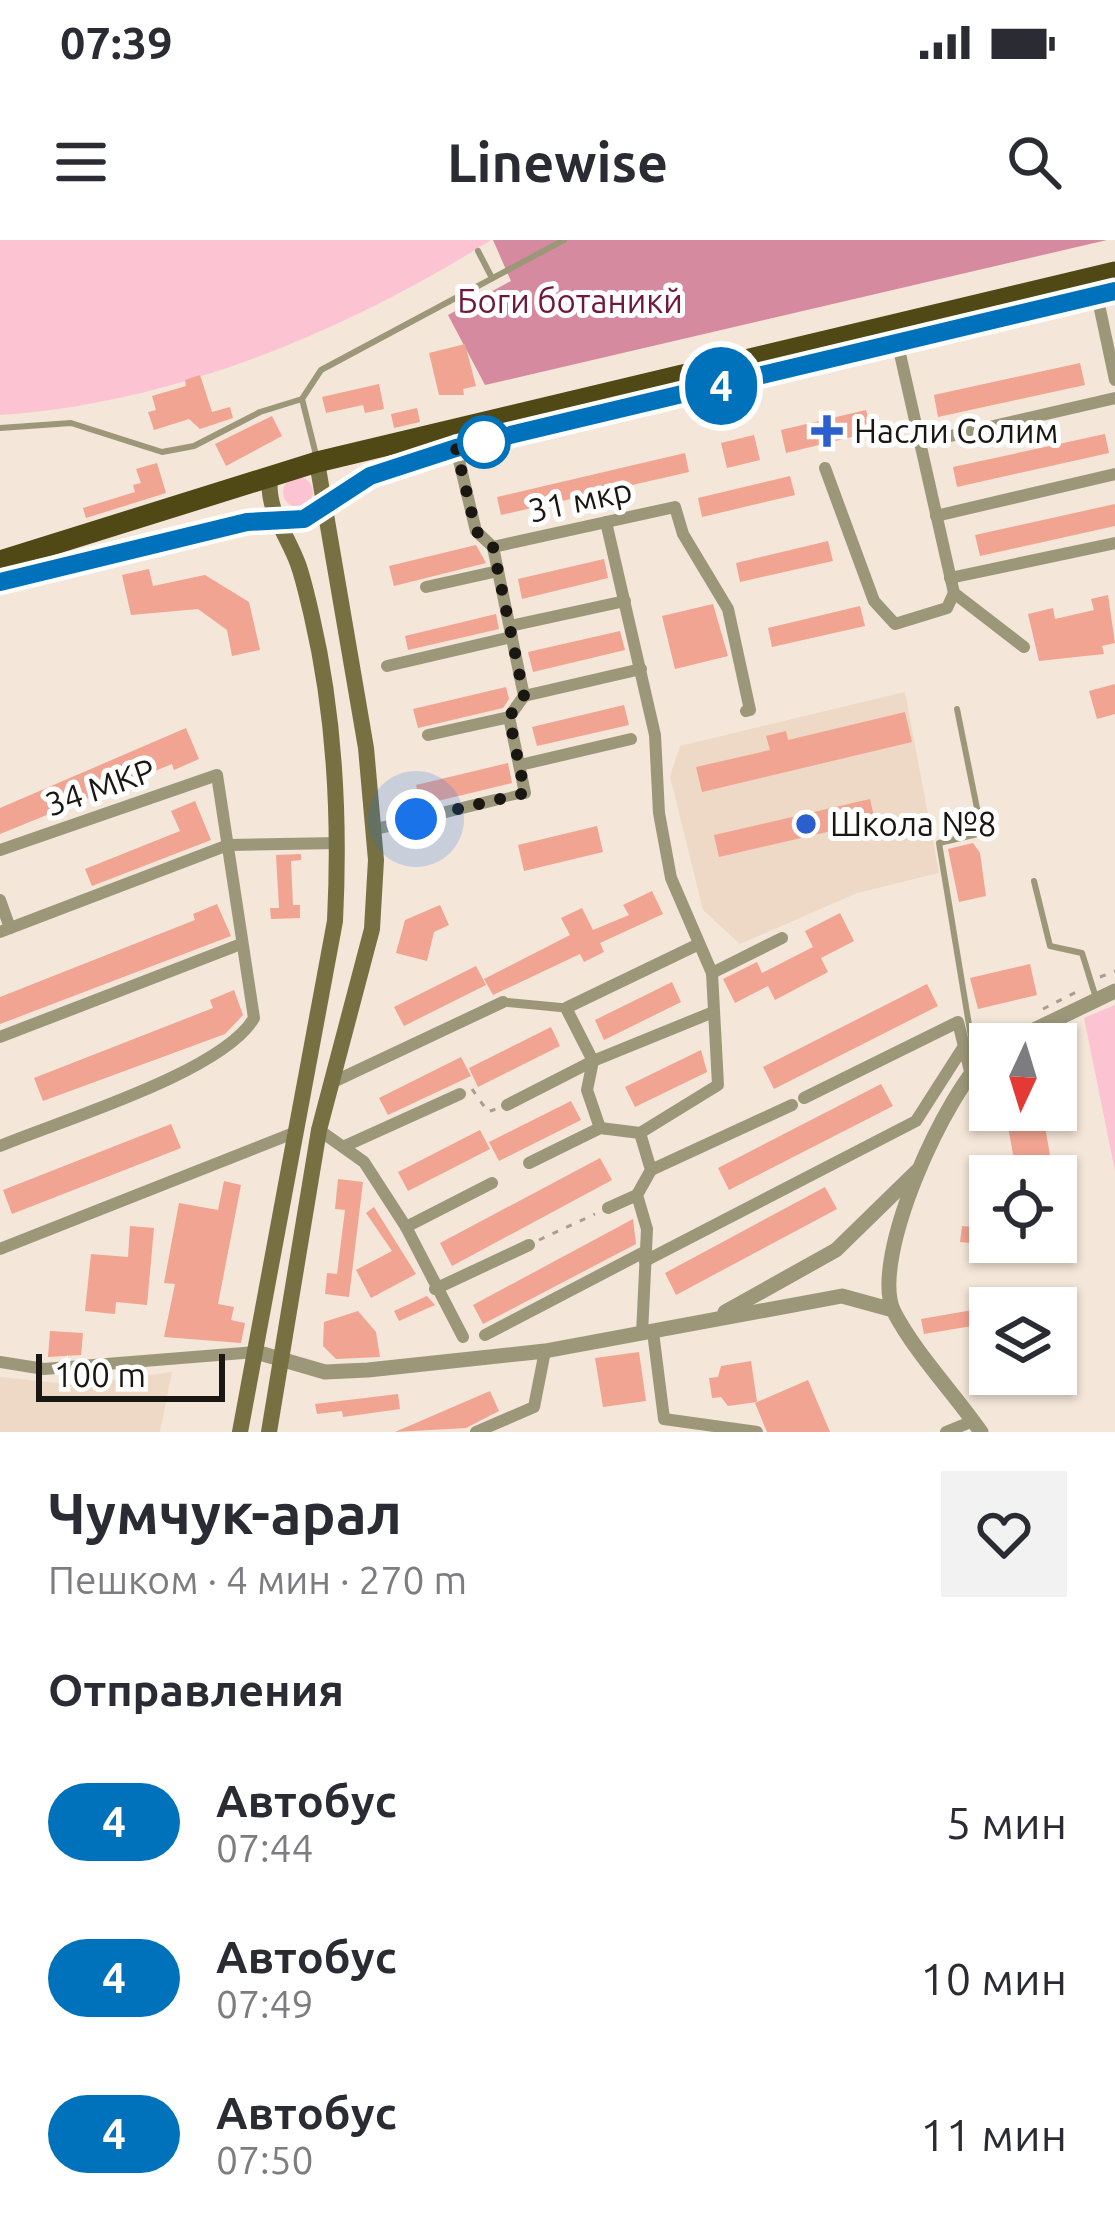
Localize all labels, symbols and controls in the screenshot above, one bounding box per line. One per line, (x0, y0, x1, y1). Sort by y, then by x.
text: 07:39 (60, 17, 173, 68)
icon: menu (48, 129, 114, 195)
icon: search (1001, 129, 1067, 195)
text: Linewise (447, 132, 668, 192)
park label: Боги ботаникй (457, 282, 683, 319)
line badge: 4 (682, 347, 760, 425)
text: 4 (709, 362, 733, 409)
place label: Насли Солим (854, 412, 1059, 449)
marker: Насли Солим (811, 415, 843, 447)
unlabelled marker (459, 417, 509, 467)
street label: 31 мкр (525, 470, 635, 529)
street label: 34 МКР (40, 751, 159, 822)
your location (386, 789, 446, 849)
place label: Школа №8 (830, 805, 996, 842)
marker: Школа №8 (793, 811, 819, 837)
north arrow (969, 1023, 1077, 1131)
map controls (969, 1023, 1077, 1395)
button: locate (969, 1155, 1077, 1263)
button: layers (969, 1287, 1077, 1395)
scale bar (36, 1348, 225, 1401)
text: 100 m (54, 1356, 146, 1393)
button: heart (941, 1471, 1067, 1597)
text: Чумчук-арал (48, 1481, 402, 1545)
text: Пешком · 4 мин · 270 m (48, 1558, 467, 1601)
text: Отправления (48, 1664, 344, 1715)
text: Автобус (216, 1775, 397, 1826)
text: 5 мин (946, 1797, 1067, 1848)
text: 4 (102, 1798, 126, 1845)
text: 07:44 (216, 1826, 314, 1869)
text: Автобус (216, 1931, 397, 1982)
text: 10 мин (920, 1953, 1067, 2004)
text: 4 (102, 1954, 126, 2001)
text: 07:49 (216, 1982, 314, 2025)
text: Автобус (216, 2087, 397, 2138)
text: 11 мин (920, 2109, 1067, 2160)
text: 4 (102, 2110, 126, 2157)
text: 07:50 (216, 2138, 314, 2181)

